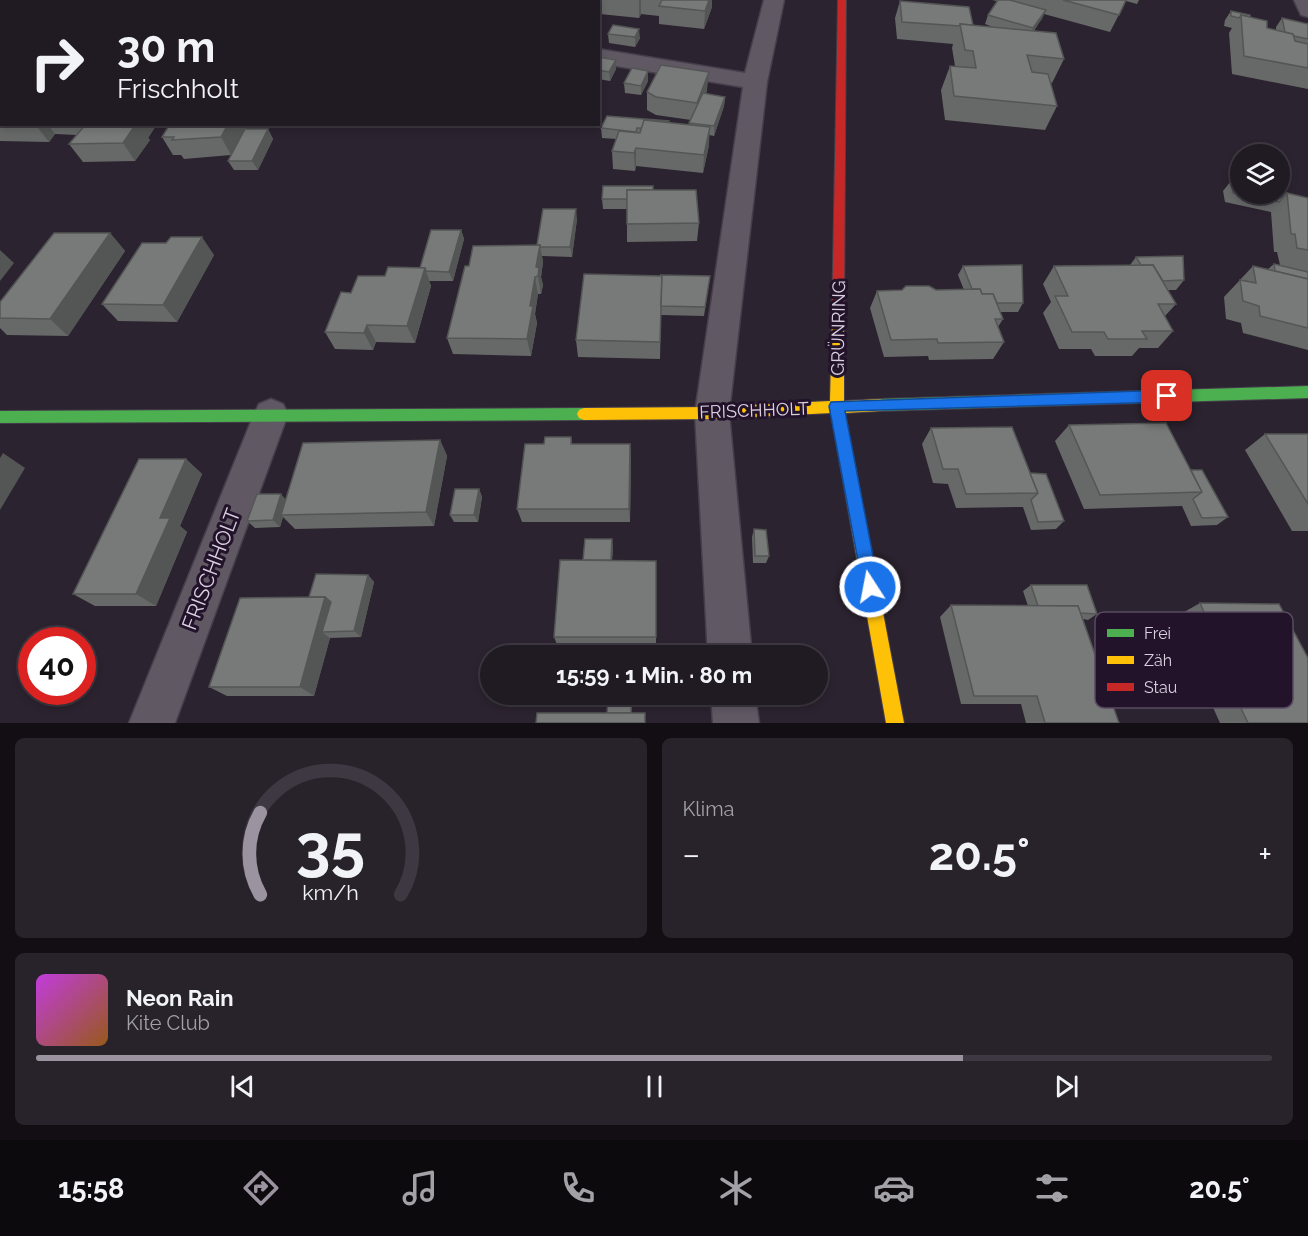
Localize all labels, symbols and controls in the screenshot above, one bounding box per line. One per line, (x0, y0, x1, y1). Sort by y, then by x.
text: 30 m (117, 23, 215, 72)
icon: right (18, 24, 96, 102)
text: Frischholt (117, 73, 239, 104)
map controls (1230, 144, 1290, 204)
button: layers (1230, 144, 1290, 204)
street label: GRÜNRING (827, 280, 849, 376)
pin (1141, 370, 1192, 421)
icon: arrive (1150, 379, 1183, 412)
street label: FRISCHHOLT (699, 398, 809, 422)
street label: FRISCHHOLT (176, 505, 246, 633)
position arrow (838, 555, 902, 619)
legend (1095, 612, 1293, 708)
text: Frei (1144, 624, 1171, 643)
speed limit sign: 40 (18, 627, 96, 705)
text: Zäh (1144, 651, 1172, 670)
text: 15:59 · 1 Min. · 80 m (556, 662, 752, 688)
text: Stau (1144, 678, 1177, 697)
text: Klima (683, 797, 734, 821)
text: 35 (296, 810, 365, 884)
text: 20.5° (929, 828, 1030, 881)
text: − (683, 835, 700, 874)
text: + (1258, 835, 1272, 874)
text: km/h (302, 880, 359, 905)
text: Neon Rain (126, 985, 234, 1011)
text: Kite Club (126, 1011, 210, 1035)
icon: previous (226, 1070, 259, 1103)
icon: pause (638, 1070, 671, 1103)
icon: next (1050, 1070, 1083, 1103)
icon: directions (240, 1167, 282, 1209)
icon: music (399, 1167, 441, 1209)
icon: phone (557, 1167, 599, 1209)
icon: climate (715, 1167, 757, 1209)
icon: car (873, 1167, 915, 1209)
icon: filters (1031, 1167, 1073, 1209)
text: 15:58 (58, 1173, 124, 1204)
text: 20.5° (1189, 1173, 1250, 1204)

